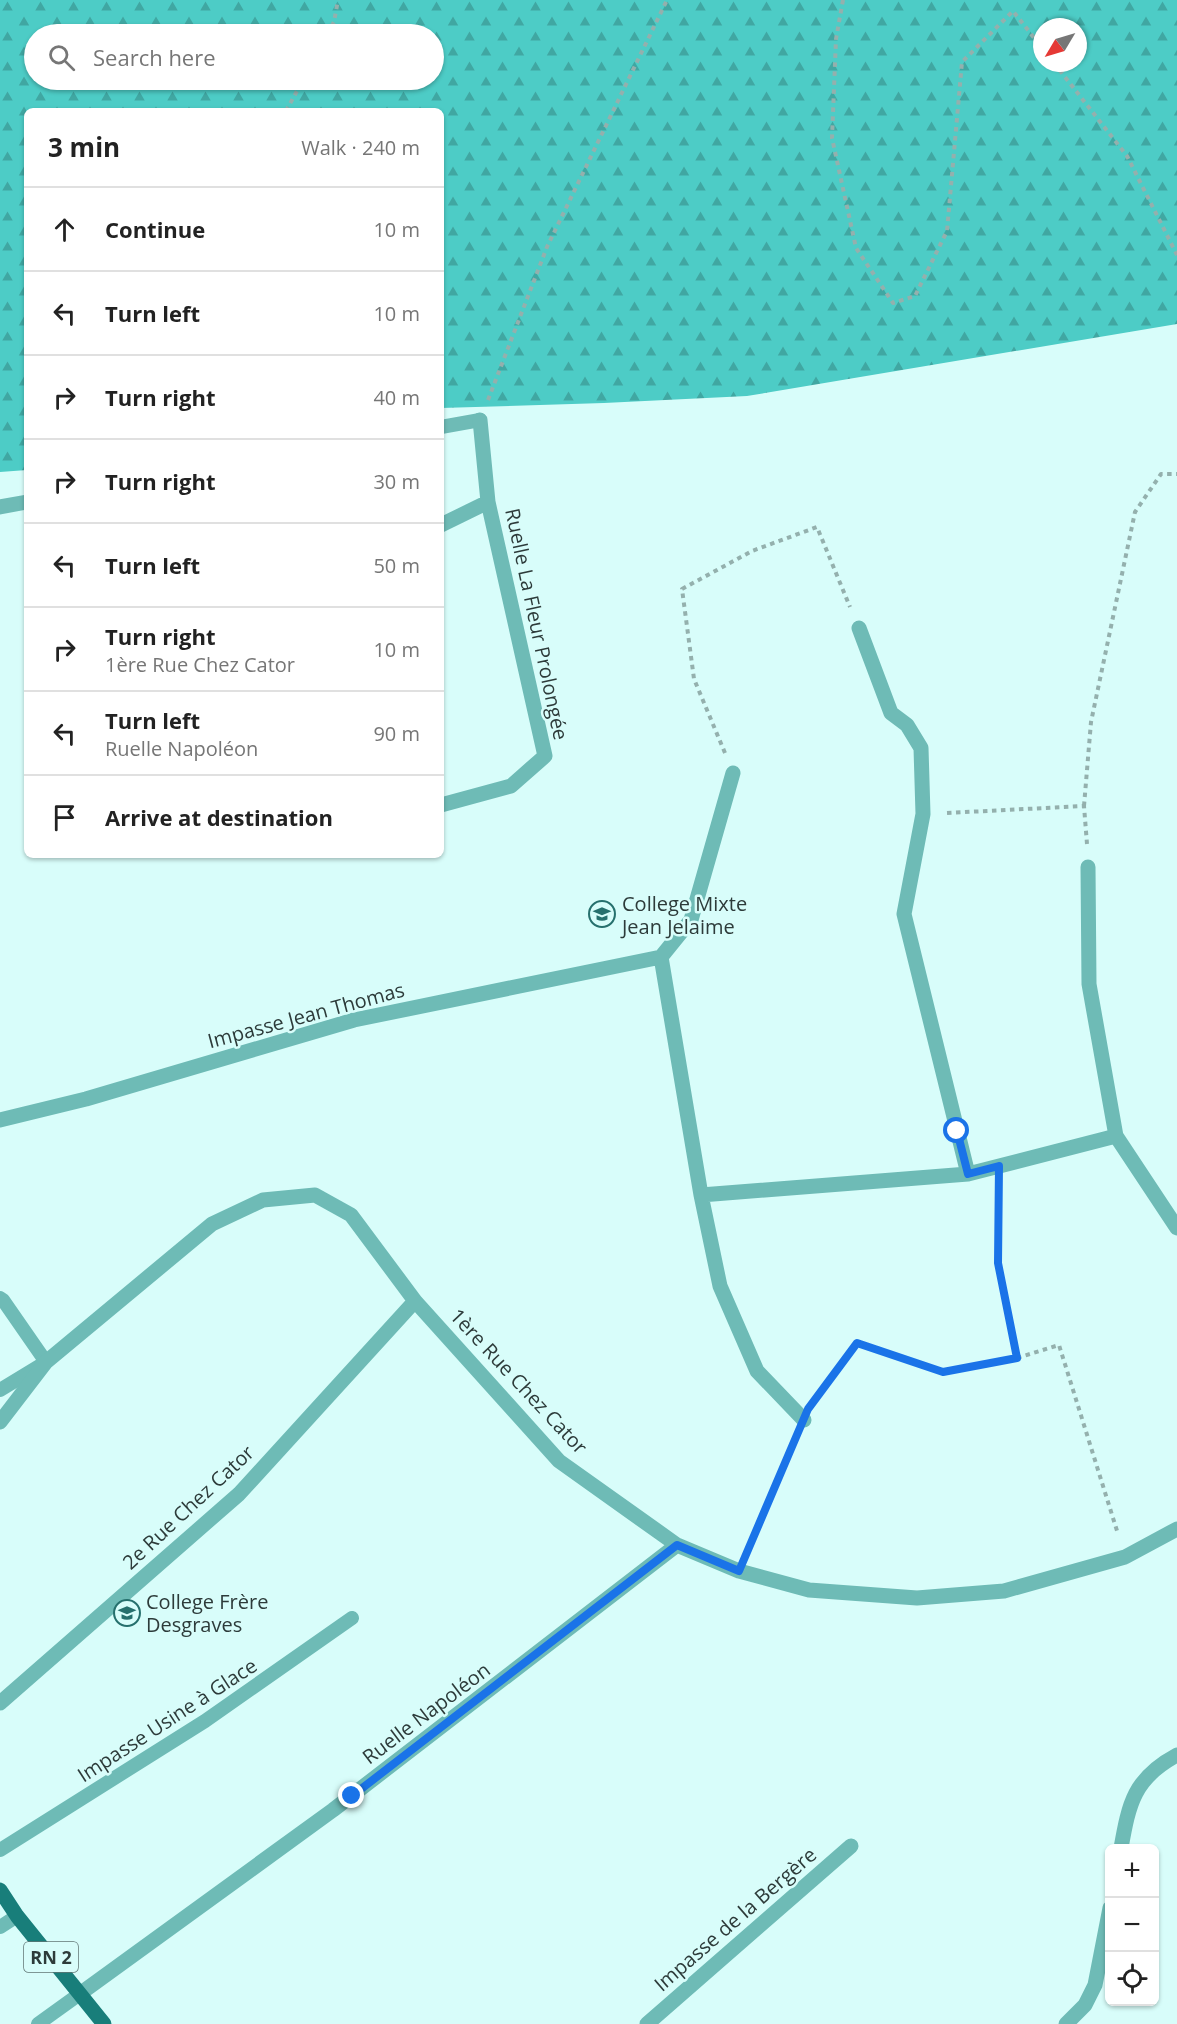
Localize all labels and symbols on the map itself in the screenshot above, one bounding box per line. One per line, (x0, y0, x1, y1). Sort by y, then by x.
north arrow (1033, 18, 1087, 72)
street label: Ruelle La Fleur Prolongée (499, 506, 575, 742)
place label: College Mixte Jean Jelaime (620, 890, 747, 940)
school or university icon: College Mixte Jean Jelaime (587, 899, 617, 929)
street label: Impasse Jean Thomas (205, 976, 407, 1054)
route start (943, 1117, 969, 1143)
street label: 1ère Rue Chez Cator (444, 1302, 594, 1460)
street label: 2e Rue Chez Cator (116, 1439, 260, 1575)
place label: College Frère Desgraves (146, 1588, 268, 1638)
school or university icon: College Frère Desgraves (112, 1598, 142, 1628)
street label: Impasse Usine à Glace (72, 1652, 262, 1788)
street label: Ruelle Napoléon (357, 1656, 495, 1770)
route end (338, 1782, 364, 1808)
street label: Impasse de la Bergère (648, 1841, 822, 1997)
road number: RN 2 (24, 1942, 78, 1972)

